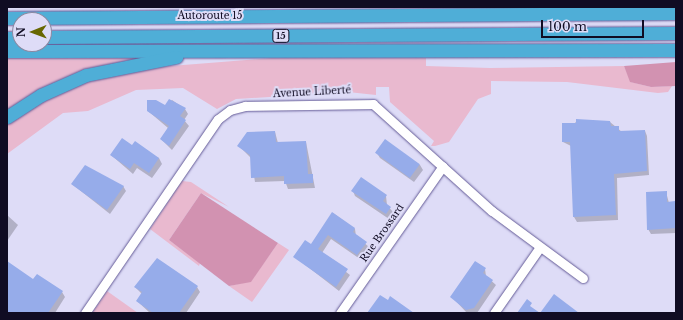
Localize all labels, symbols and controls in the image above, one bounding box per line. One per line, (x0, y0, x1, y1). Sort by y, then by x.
street label: Autoroute 15 (177, 10, 243, 22)
north arrow (12, 12, 52, 52)
scale bar (543, 12, 646, 38)
text: 100 m (548, 19, 587, 34)
text: N (14, 27, 28, 37)
road number: 15 (272, 29, 290, 43)
street label: Avenue Liberté (273, 84, 351, 100)
street label: Rue Brossard (358, 202, 406, 264)

